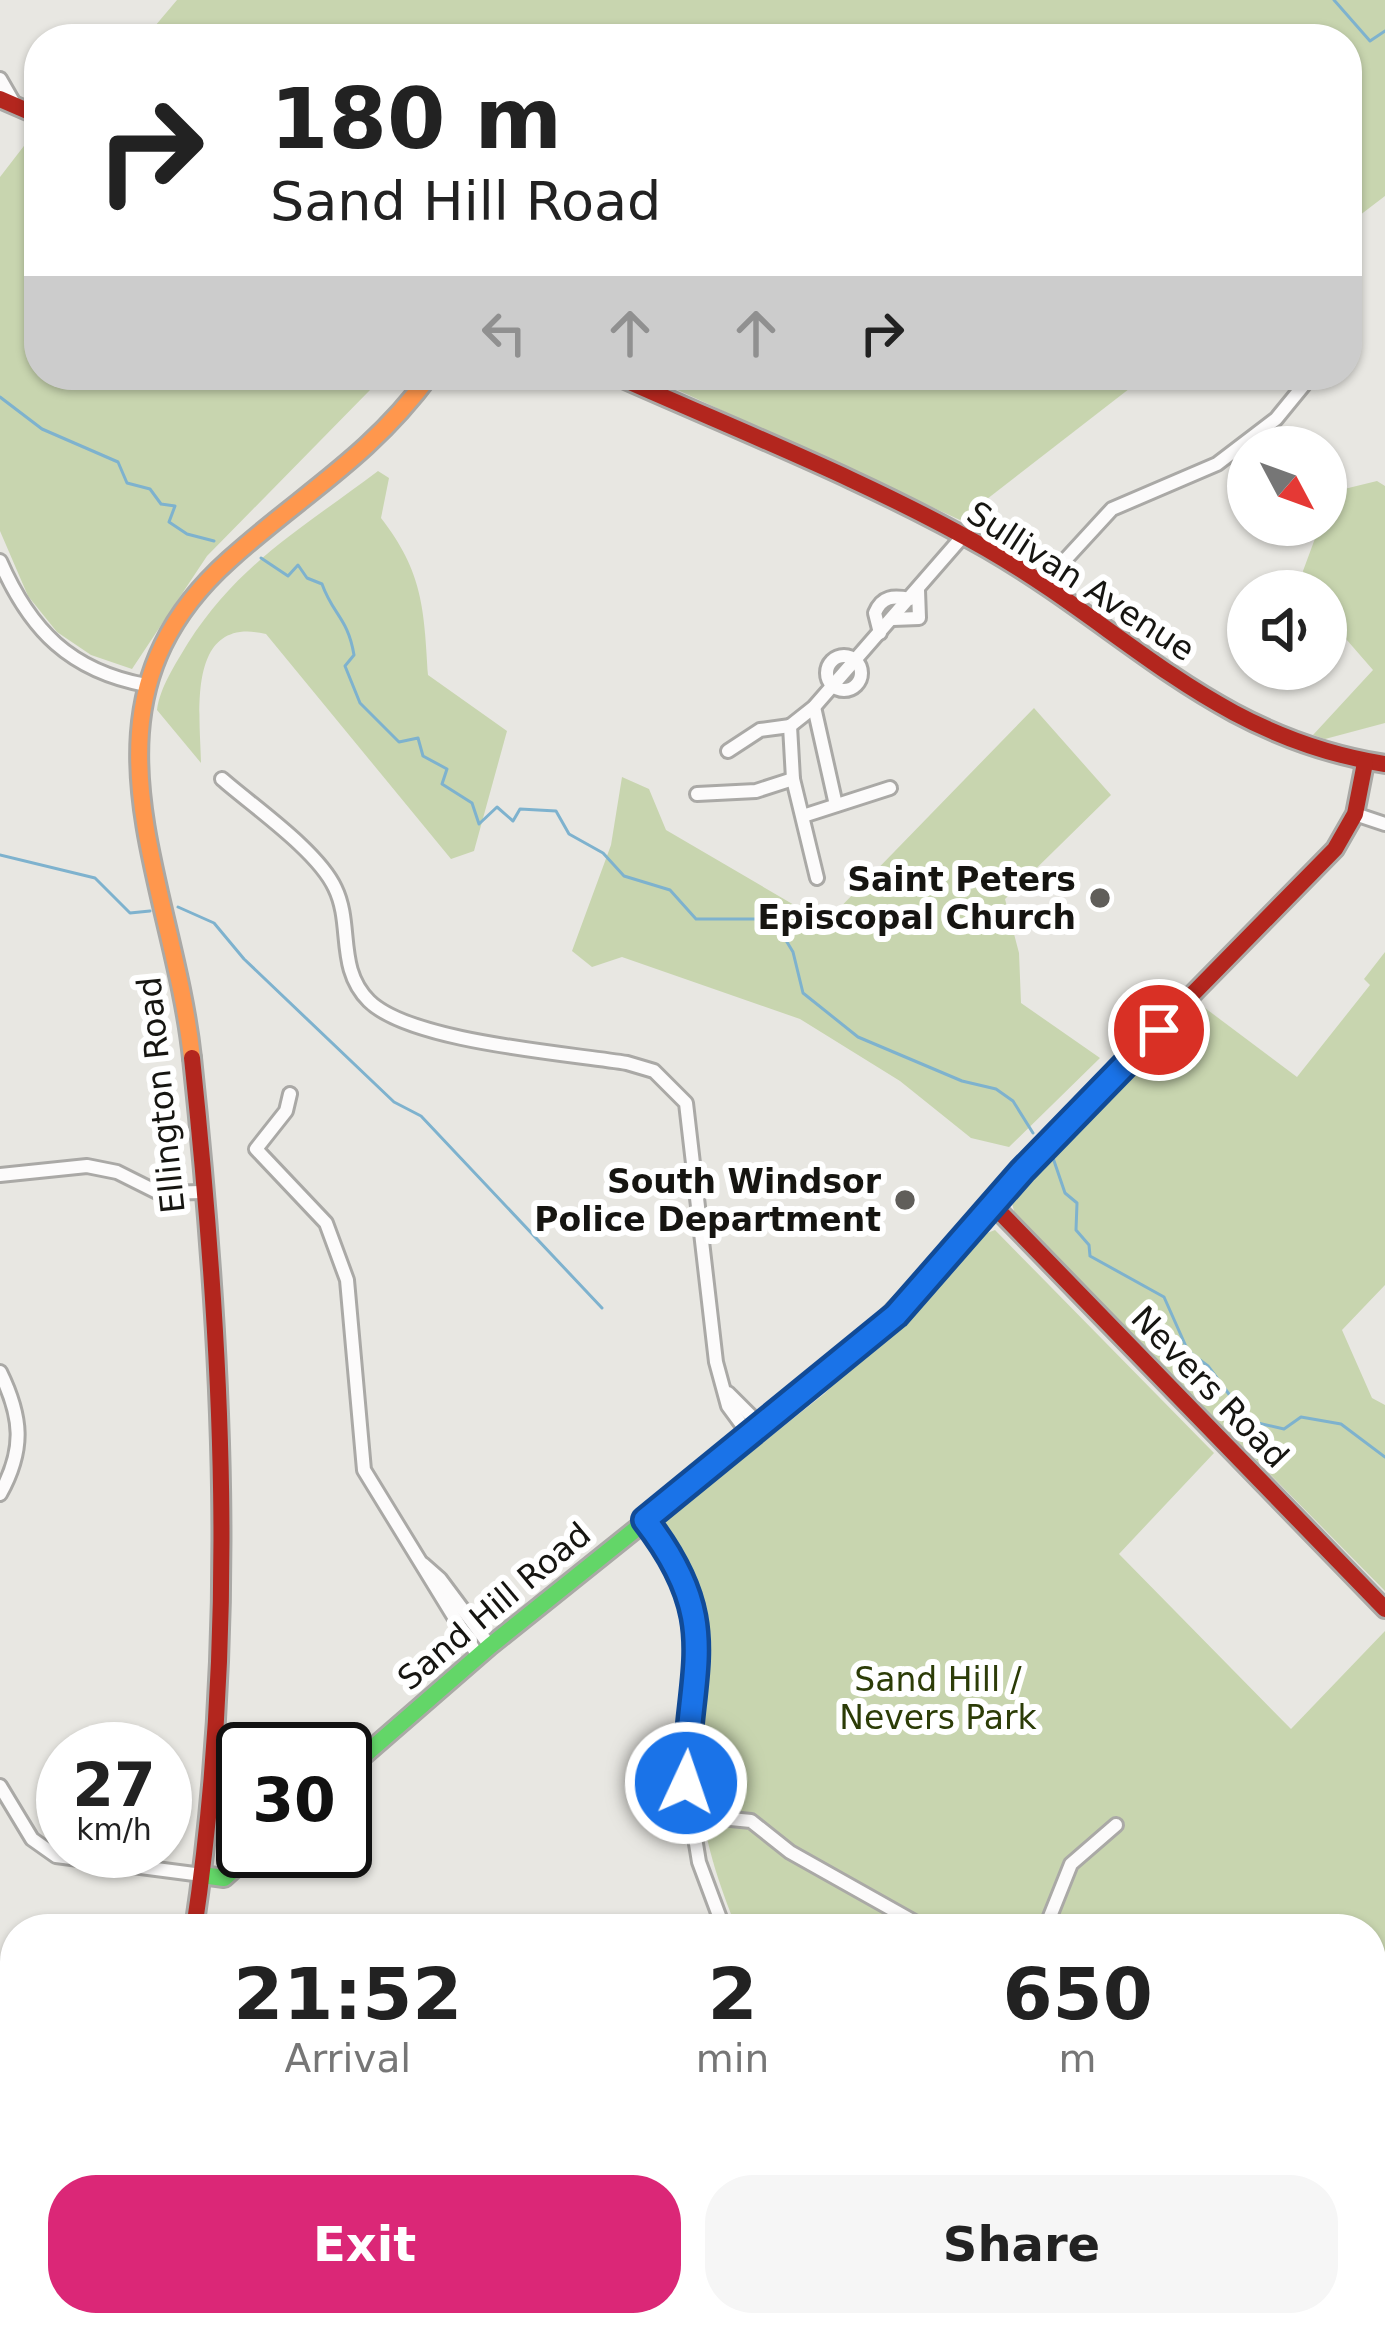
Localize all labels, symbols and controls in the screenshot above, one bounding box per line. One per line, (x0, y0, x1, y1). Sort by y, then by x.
text: 180 m (270, 70, 562, 168)
icon: right (72, 72, 228, 228)
text: Sand Hill Road (270, 170, 661, 233)
icon: left (471, 300, 537, 366)
icon: ahead (597, 300, 663, 366)
icon: ahead (723, 300, 789, 366)
icon: right (849, 300, 915, 366)
north arrow (1227, 426, 1347, 546)
map controls (1227, 426, 1347, 690)
street label: Sullivan Avenue (960, 493, 1202, 669)
button: sound (1227, 570, 1347, 690)
place label: Saint Peters Episcopal Church (757, 860, 1076, 937)
marker: Saint Peters Episcopal Church (1087, 885, 1113, 911)
street label: Ellington Road (129, 975, 193, 1215)
pin (1108, 979, 1210, 1081)
icon: arrive (1126, 997, 1192, 1063)
place label: South Windsor Police Department (534, 1162, 882, 1239)
marker: South Windsor Police Department (892, 1187, 918, 1213)
street label: Nevers Road (1123, 1298, 1297, 1476)
street label: Sand Hill Road (390, 1514, 598, 1698)
park label: Sand Hill / Nevers Park (839, 1660, 1038, 1737)
position arrow (623, 1720, 749, 1846)
speed limit sign: 30 (216, 1722, 372, 1878)
text: 27 (72, 1750, 156, 1820)
text: km/h (76, 1812, 152, 1847)
text: 21:52 (233, 1952, 462, 2036)
text: 2 (707, 1952, 757, 2036)
text: 650 (1002, 1952, 1153, 2036)
text: Arrival (284, 2036, 411, 2081)
text: min (696, 2036, 769, 2081)
text: m (1059, 2036, 1097, 2081)
button: Exit (48, 2175, 681, 2313)
button: Share (705, 2175, 1338, 2313)

